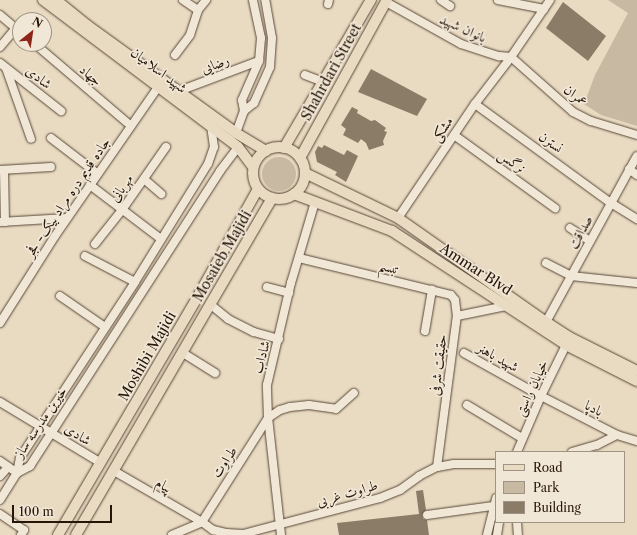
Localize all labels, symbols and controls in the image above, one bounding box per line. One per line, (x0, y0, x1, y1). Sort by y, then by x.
street label: بانوان شهید (437, 10, 489, 46)
north arrow (12, 12, 52, 52)
text: N (30, 14, 45, 31)
street label: Shahrdari Street (297, 20, 365, 124)
street label: شهید اسلامیان (128, 44, 190, 96)
street label: رضایی (199, 51, 231, 77)
street label: جهاد (76, 61, 106, 89)
street label: شادی (23, 62, 55, 92)
street label: عمران (561, 81, 591, 109)
street label: مشکی (428, 113, 456, 145)
street label: نسترن (536, 128, 566, 156)
street label: جاده قدیم دره مراد بیک- فجر (21, 134, 113, 260)
street label: نرگس (495, 145, 529, 177)
street label: مهربانی (106, 171, 136, 205)
street label: Mosaieb Majidi (189, 207, 255, 305)
street label: صداقت (564, 212, 596, 252)
street label: Ammar Blvd (437, 239, 515, 299)
street label: تبسم (377, 256, 401, 278)
street label: Moshibi Majidi (115, 308, 179, 404)
street label: حقیقت شرفی (426, 333, 450, 397)
street label: شاداب (249, 339, 273, 375)
street label: شهید باهنر (474, 339, 522, 375)
street label: خیابان راستی (511, 357, 551, 419)
street label: خیرین مدرسه ساز (10, 383, 70, 461)
street label: بادپا (582, 396, 606, 420)
street label: شادی (62, 419, 94, 449)
street label: طراوت (208, 443, 240, 481)
legend (495, 451, 625, 523)
text: Road (533, 460, 563, 475)
street label: پیام (153, 474, 175, 496)
street label: طراوت غربی (314, 476, 380, 510)
text: Park (533, 480, 559, 495)
scale bar (14, 497, 114, 523)
text: Building (533, 500, 581, 515)
text: 100 m (19, 504, 54, 519)

